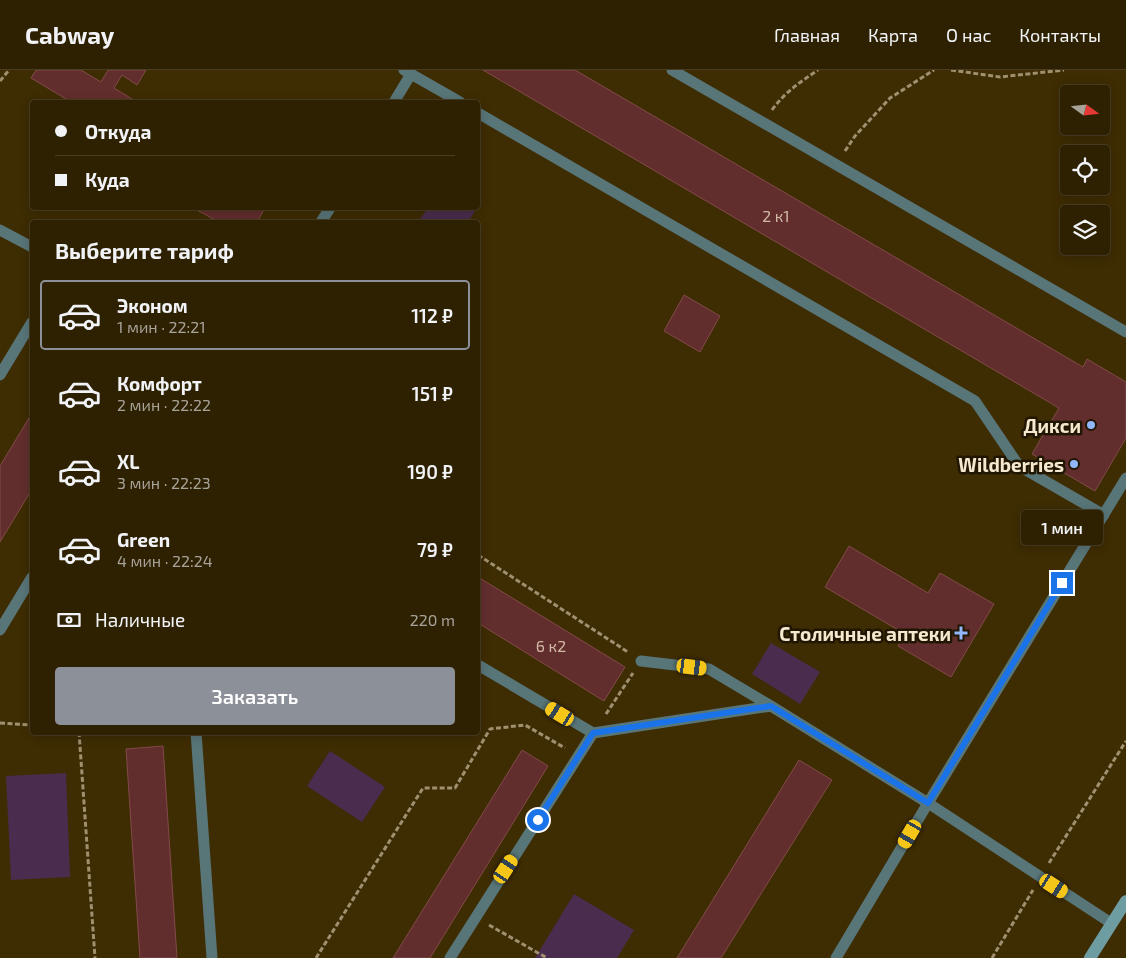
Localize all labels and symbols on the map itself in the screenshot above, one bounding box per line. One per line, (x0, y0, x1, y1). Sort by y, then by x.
north arrow (1060, 85, 1110, 135)
house number: 2 к1 (762, 206, 790, 225)
place label: Дикси (1023, 414, 1081, 437)
marker: Дикси (1085, 419, 1097, 431)
place label: Wildberries (958, 453, 1064, 476)
marker: Wildberries (1068, 458, 1080, 470)
callout: 1 мин (1021, 510, 1103, 546)
route end (1051, 572, 1073, 594)
place label: Столичные аптеки (779, 622, 951, 645)
marker: Столичные аптеки (955, 627, 967, 639)
house number: 6 к2 (536, 636, 566, 655)
car (676, 658, 707, 676)
car (543, 700, 576, 728)
route start (527, 809, 549, 831)
car (896, 817, 923, 851)
car (491, 852, 520, 886)
car (1037, 872, 1070, 900)

